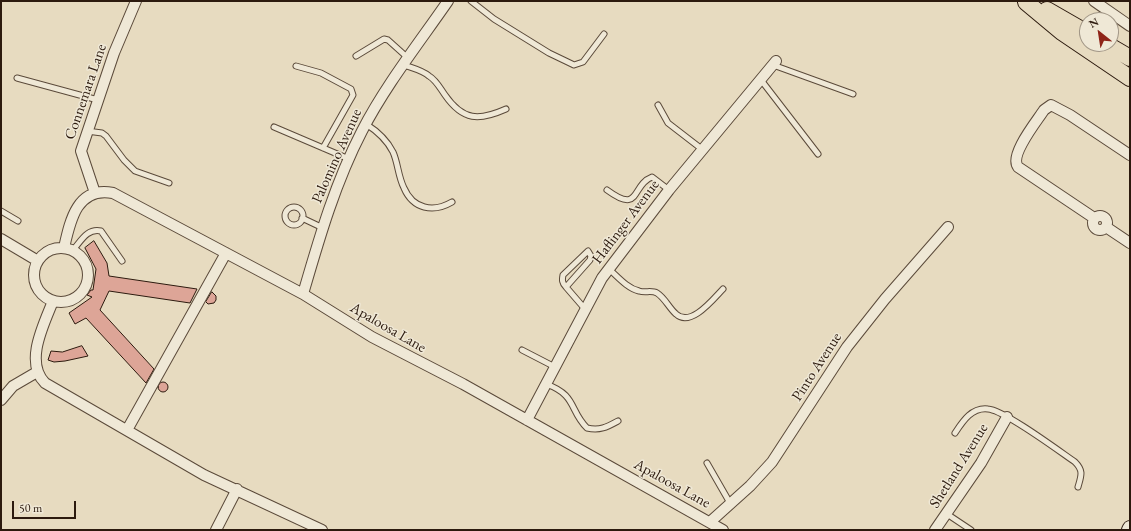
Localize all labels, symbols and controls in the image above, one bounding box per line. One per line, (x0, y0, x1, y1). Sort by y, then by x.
north arrow (1079, 12, 1119, 52)
text: N (1086, 14, 1101, 31)
street label: Connemara Lane (61, 42, 111, 142)
street label: Palomino Avenue (308, 106, 366, 206)
street label: Haflinger Avenue (588, 176, 664, 268)
street label: Apaloosa Lane (347, 299, 429, 357)
street label: Pinto Avenue (788, 329, 846, 405)
street label: Shetland Avenue (926, 420, 992, 512)
street label: Apaloosa Lane (631, 456, 713, 512)
scale bar (14, 493, 78, 519)
text: 50 m (19, 500, 42, 516)

